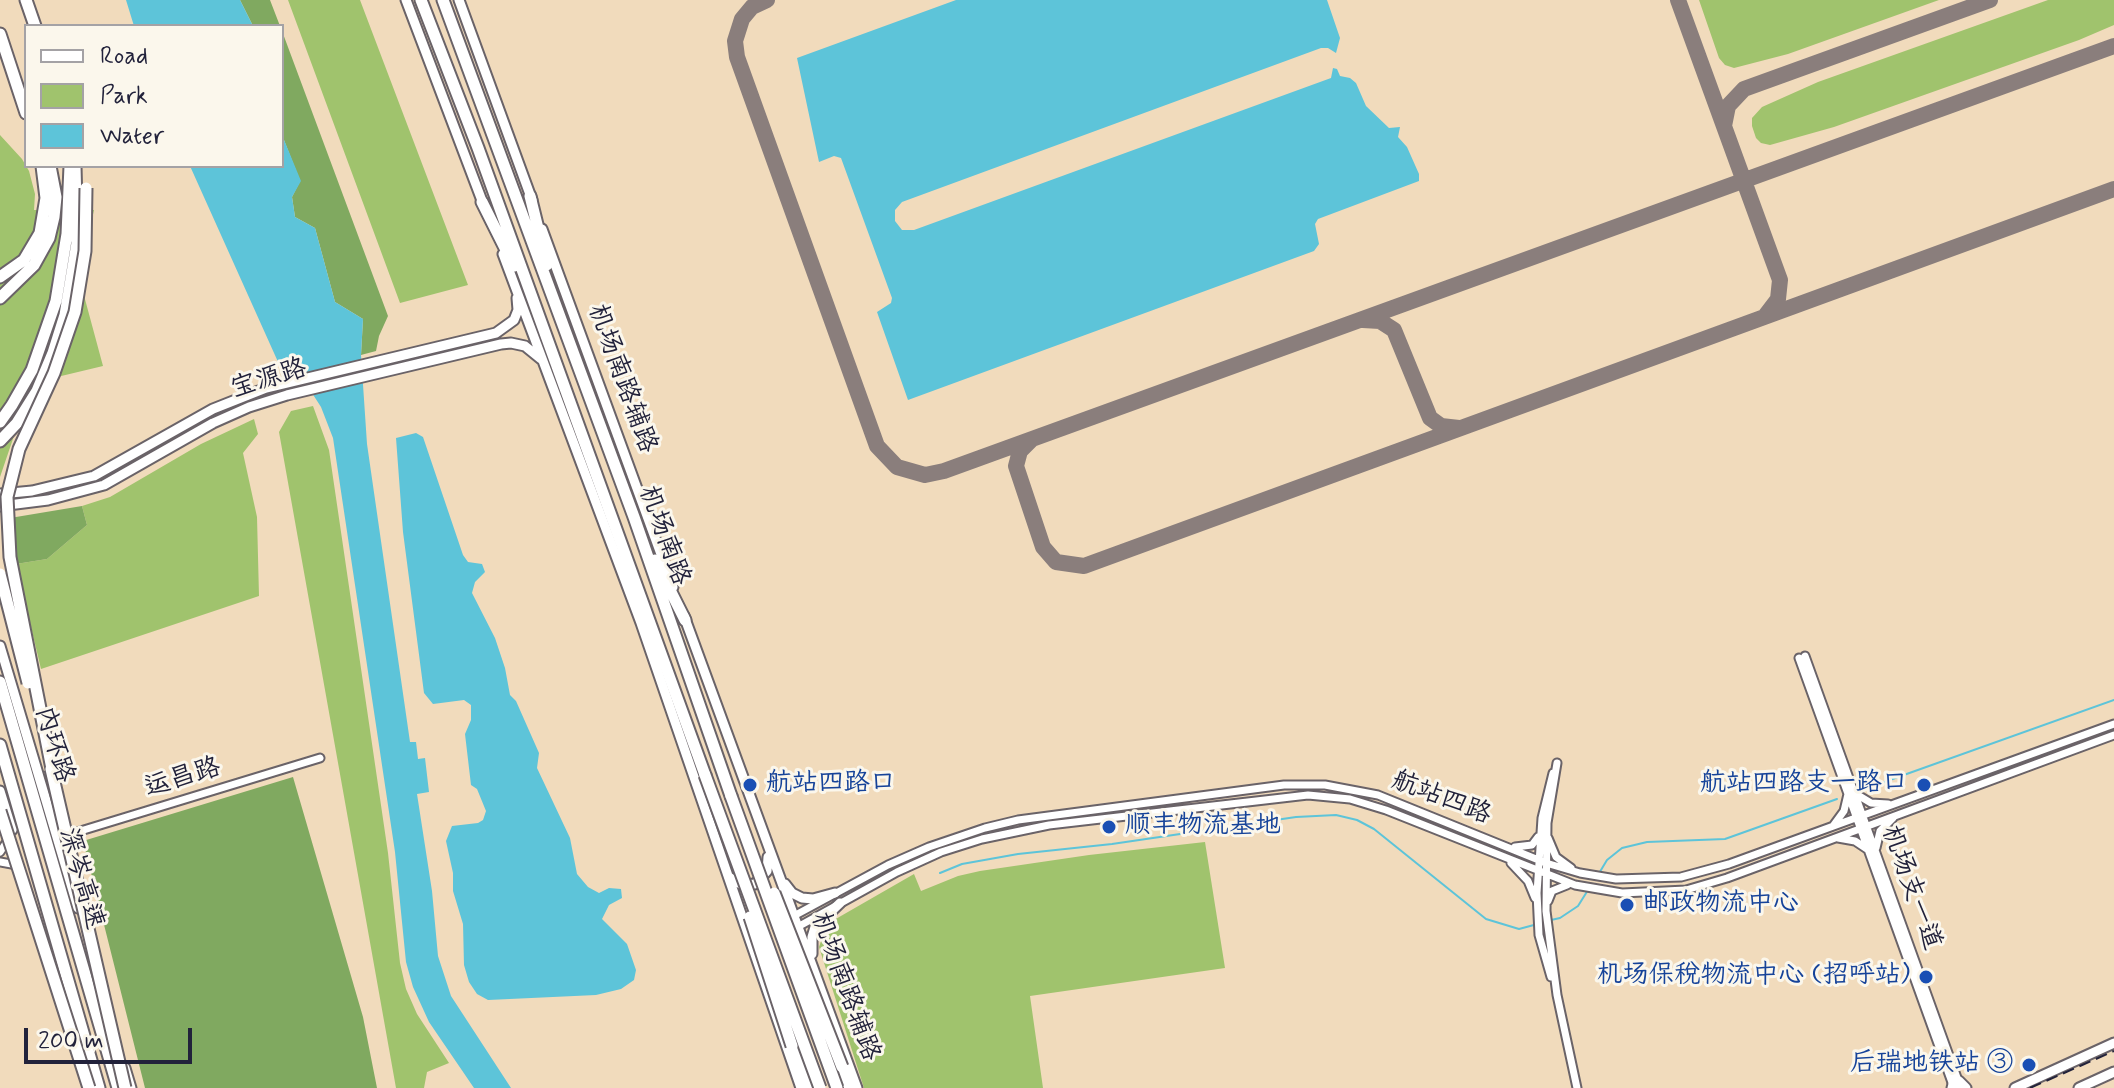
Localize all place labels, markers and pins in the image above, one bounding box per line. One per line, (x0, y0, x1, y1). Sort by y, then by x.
place label: 航站四路口 (766, 769, 896, 801)
place label: 航站四路支一路口 (1700, 769, 1908, 801)
marker: 航站四路口 (741, 776, 759, 794)
marker: 航站四路支一路口 (1915, 776, 1933, 794)
place label: 顺丰物流基地 (1125, 811, 1281, 843)
marker: 顺丰物流基地 (1100, 818, 1118, 836)
place label: 邮政物流中心 (1643, 889, 1799, 921)
marker: 邮政物流中心 (1618, 896, 1636, 914)
place label: 机场保税物流中心 (招呼站) (1597, 961, 1910, 993)
marker: 机场保税物流中心 (招呼站) (1917, 968, 1935, 986)
place label: 后瑞地铁站 ③ (1850, 1049, 2013, 1081)
marker: 后瑞地铁站 ③ (2020, 1056, 2038, 1074)

